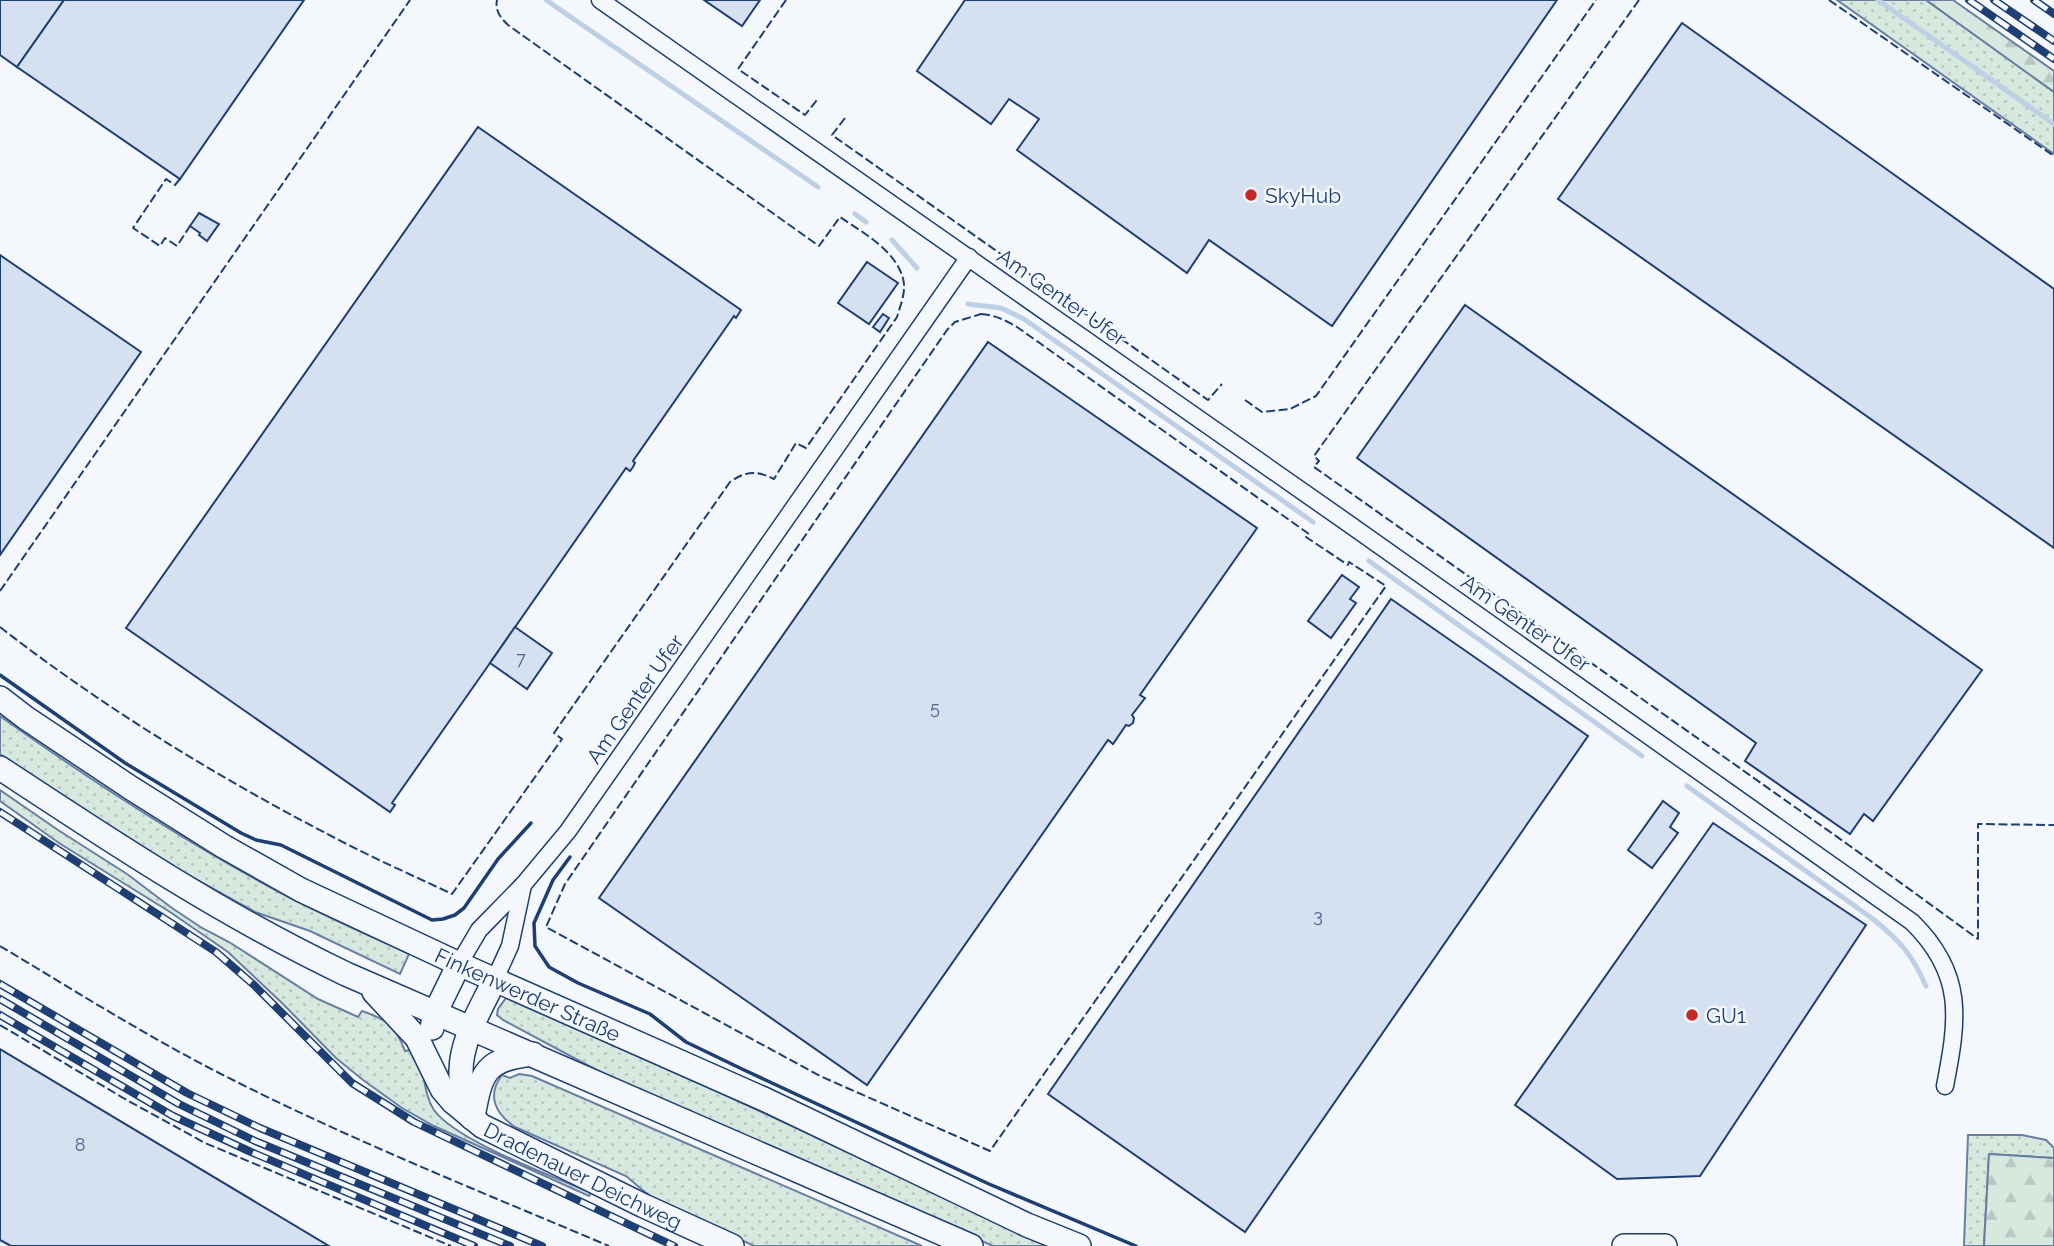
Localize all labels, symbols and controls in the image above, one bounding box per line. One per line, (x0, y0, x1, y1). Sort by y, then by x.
place label: SkyHub (1265, 183, 1341, 208)
marker: SkyHub (1243, 187, 1259, 203)
street label: Am Genter Ufer (993, 243, 1132, 351)
street label: Am Genter Ufer (1457, 569, 1596, 677)
street label: Am Genter Ufer (581, 629, 689, 768)
house number: 7 (516, 648, 526, 669)
house number: 5 (930, 697, 940, 718)
house number: 3 (1313, 905, 1323, 926)
street label: Finkenwerder Straße (431, 942, 624, 1046)
place label: GU1 (1706, 1003, 1746, 1028)
marker: GU1 (1684, 1007, 1700, 1023)
street label: Dradenauer Deichweg (480, 1116, 686, 1234)
house number: 8 (75, 1134, 85, 1155)

